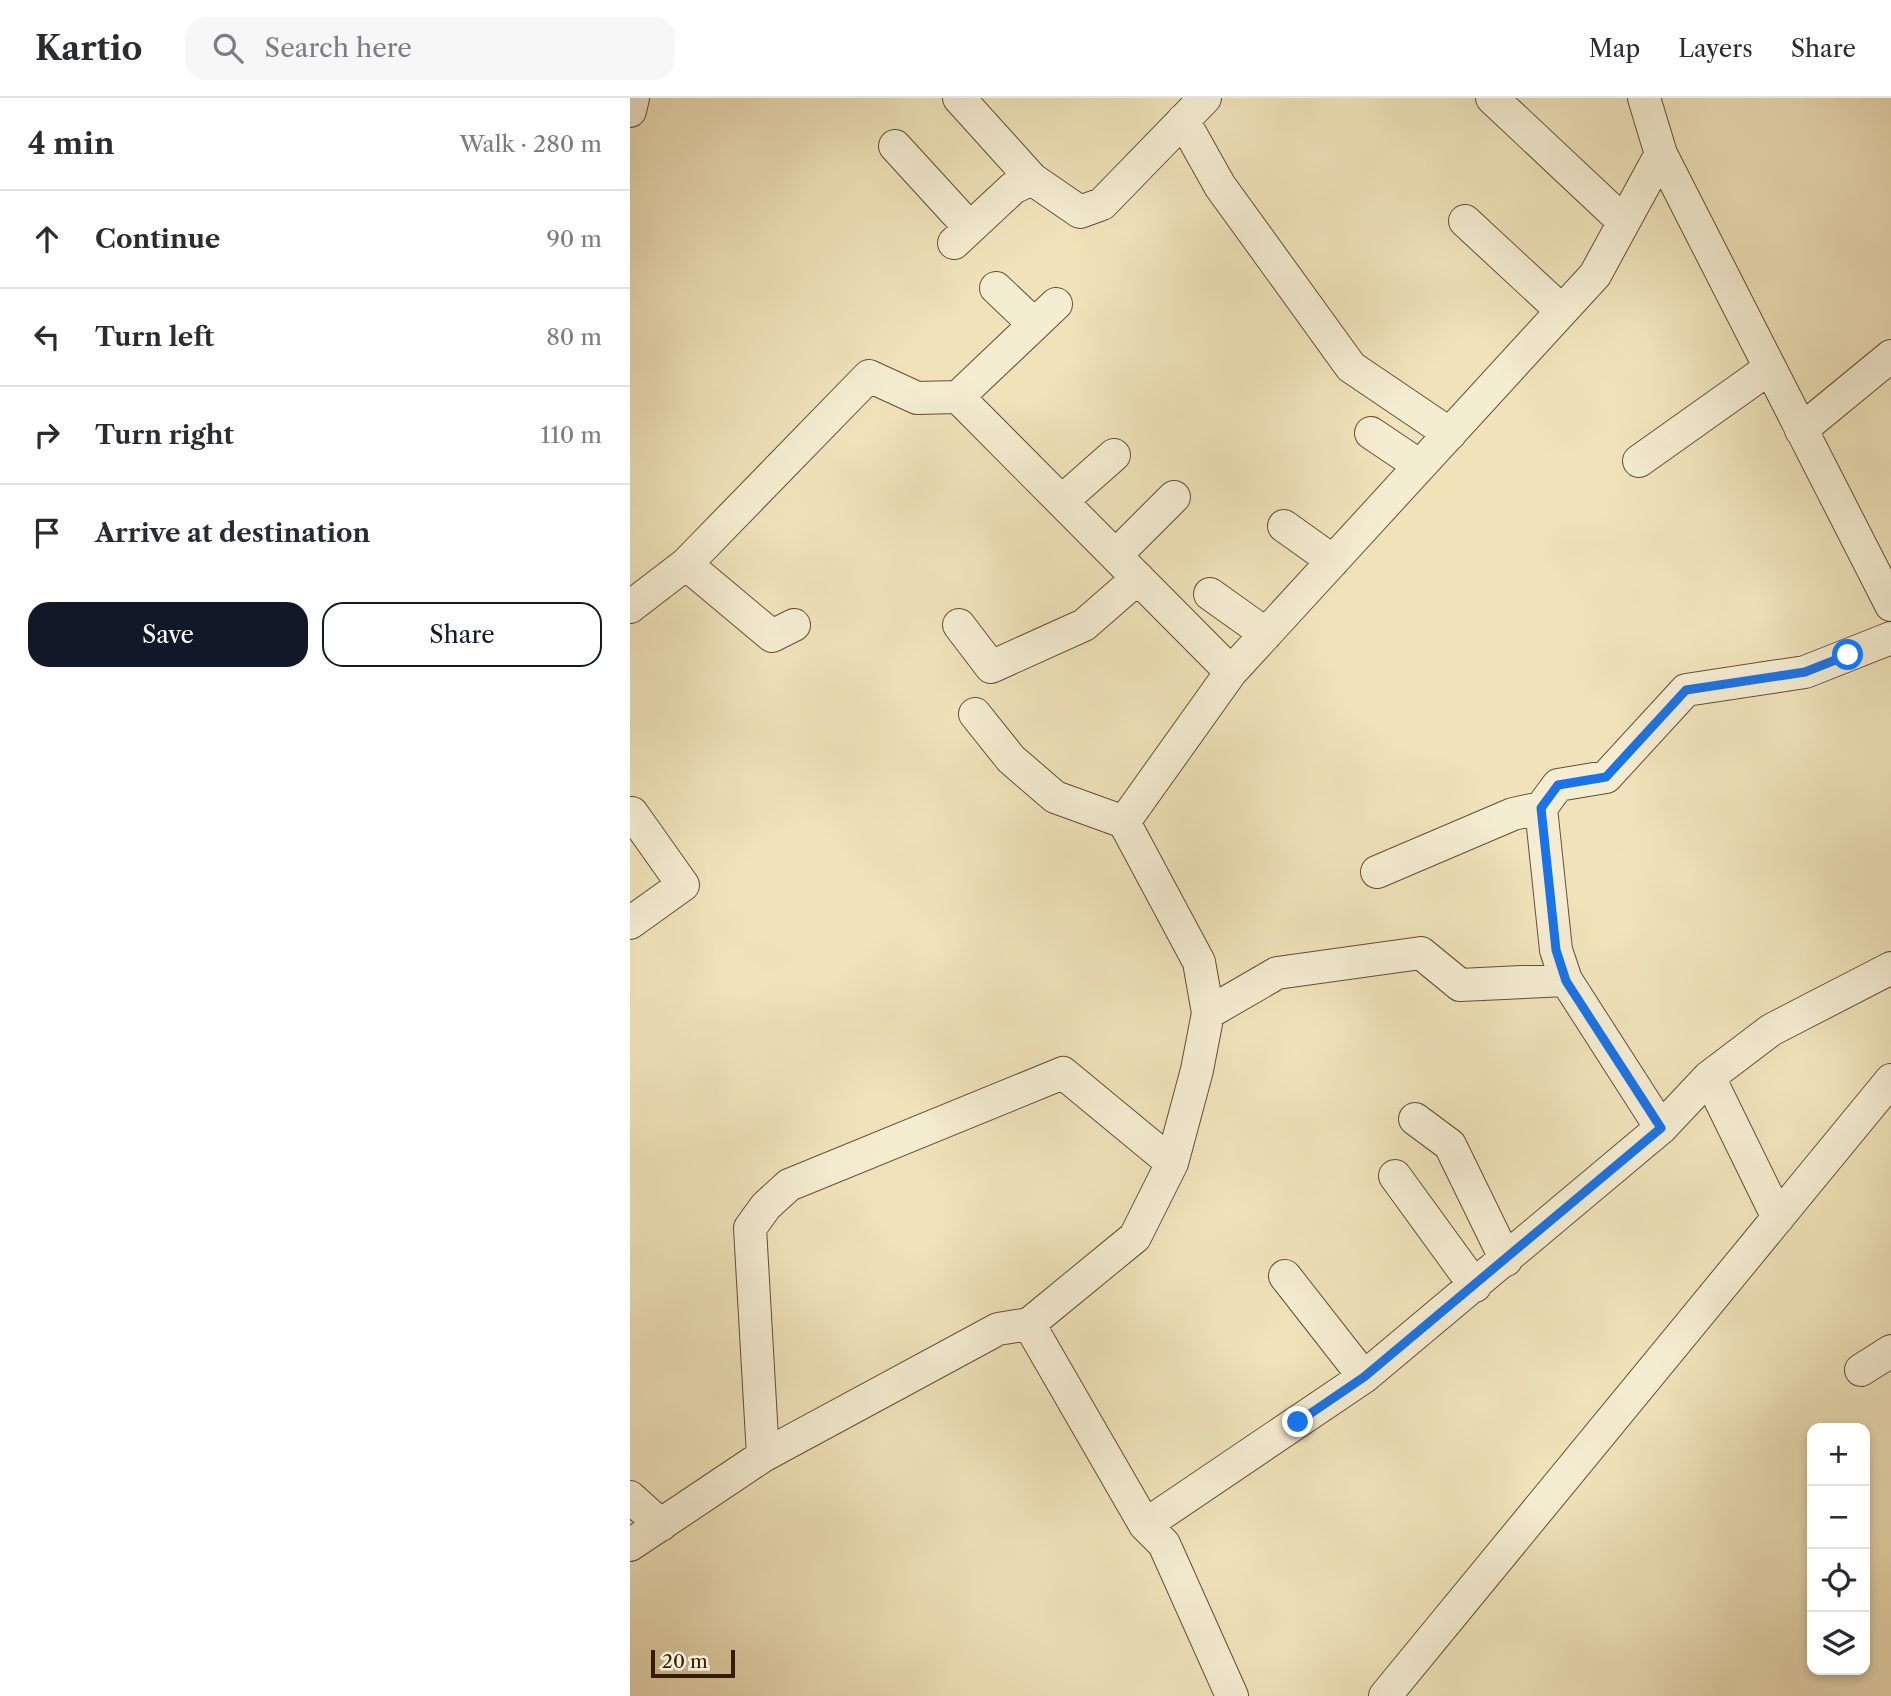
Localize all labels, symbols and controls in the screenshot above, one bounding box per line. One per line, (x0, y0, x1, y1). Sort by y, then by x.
search box (185, 17, 675, 80)
text: Kartio (35, 28, 143, 69)
icon: search (209, 29, 247, 67)
text: Search here (265, 32, 412, 64)
text: Map (1589, 34, 1640, 63)
text: Layers (1678, 34, 1753, 63)
text: Share (1791, 34, 1856, 63)
text: 4 min (28, 125, 114, 162)
text: Walk · 280 m (459, 130, 602, 158)
icon: ahead (28, 220, 66, 258)
text: Continue (95, 223, 220, 255)
text: 90 m (546, 225, 602, 253)
icon: left (28, 318, 66, 356)
text: Turn left (95, 321, 214, 353)
text: 80 m (546, 323, 602, 351)
icon: right (28, 416, 66, 454)
text: Turn right (95, 419, 234, 451)
text: 110 m (541, 421, 602, 449)
icon: arrive (28, 514, 66, 552)
text: Arrive at destination (95, 517, 370, 549)
button: Save (28, 602, 308, 667)
button: Share (322, 602, 602, 667)
route start (1832, 639, 1863, 670)
route end (1282, 1406, 1313, 1437)
map controls (1807, 1423, 1870, 1675)
button: + (1807, 1423, 1870, 1486)
button: − (1807, 1486, 1870, 1549)
button: locate (1807, 1549, 1870, 1612)
button: layers (1807, 1612, 1870, 1675)
scale bar (651, 1647, 735, 1679)
text: 20 m (662, 1650, 708, 1673)

